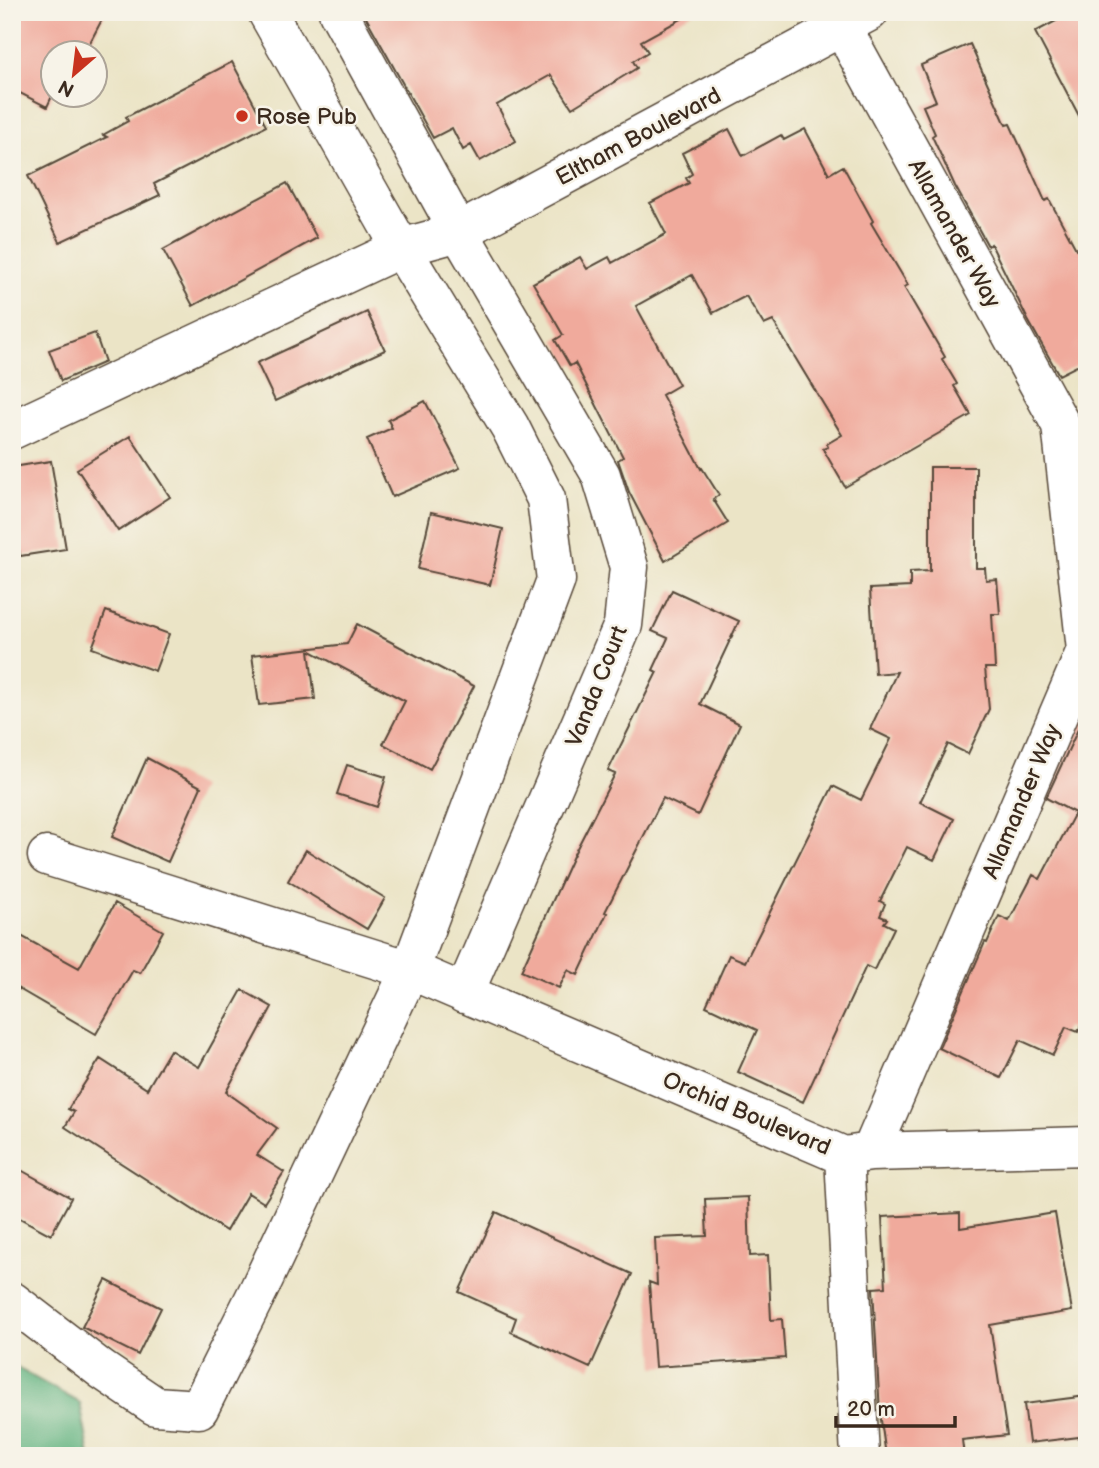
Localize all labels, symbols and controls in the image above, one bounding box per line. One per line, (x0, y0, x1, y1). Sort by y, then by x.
north arrow (38, 38, 108, 108)
text: N (55, 74, 78, 101)
street label: Eltham Boulevard (551, 82, 726, 192)
place label: Rose Pub (256, 103, 357, 131)
marker: Rose Pub (234, 108, 250, 124)
street label: Allamander Way (902, 154, 1007, 313)
street label: Vanda Court (560, 622, 634, 751)
street label: Allamander Way (977, 719, 1067, 883)
street label: Orchid Boulevard (658, 1066, 835, 1162)
scale bar (836, 1384, 956, 1428)
text: 20 m (847, 1397, 895, 1422)

